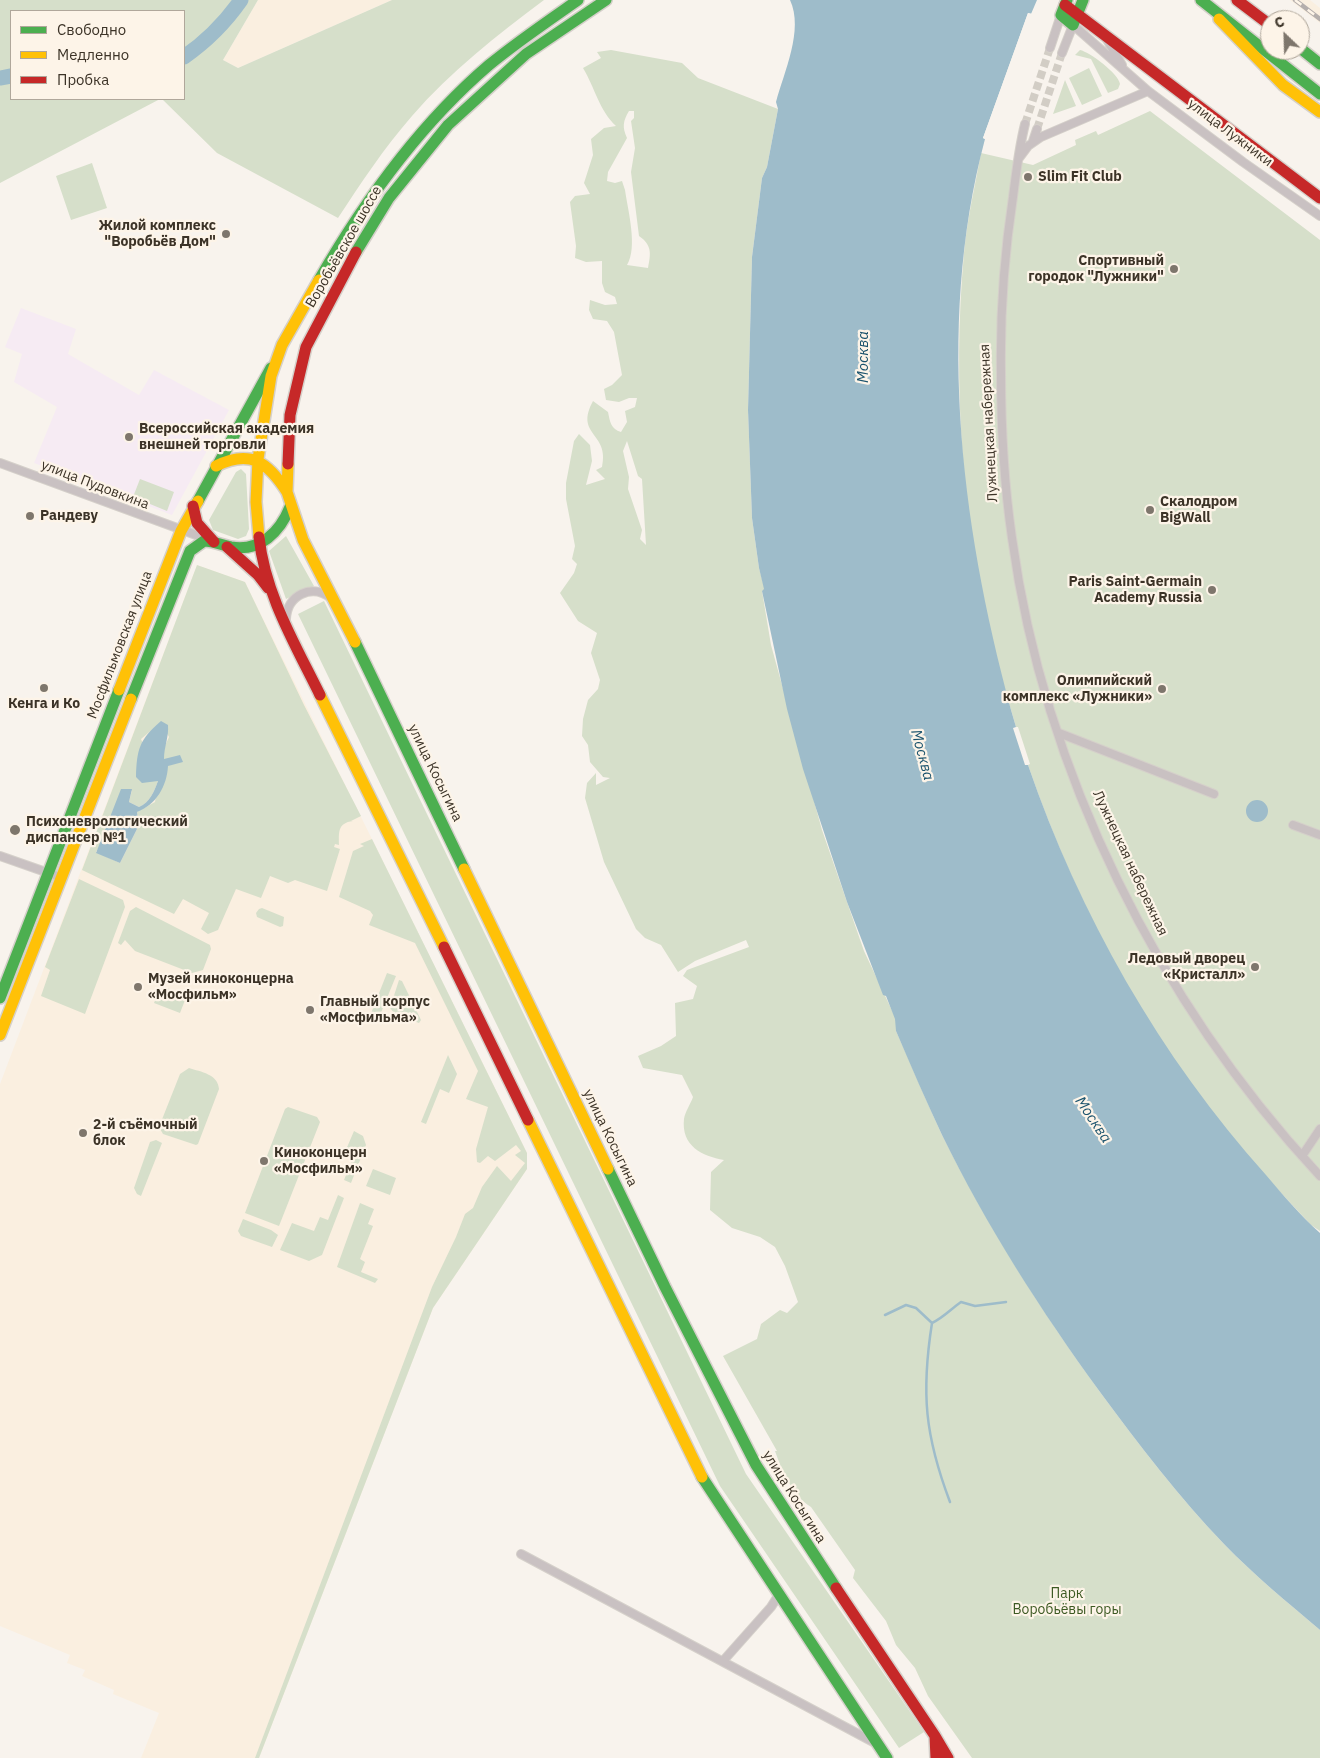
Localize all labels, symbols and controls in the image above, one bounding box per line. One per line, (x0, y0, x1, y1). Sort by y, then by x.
legend (10, 10, 185, 100)
north arrow (1260, 10, 1310, 60)
text: С (1271, 12, 1287, 32)
text: Свободно (57, 20, 126, 39)
text: Медленно (57, 45, 129, 64)
text: Пробка (57, 70, 109, 89)
street label: улица Лужники (1184, 96, 1276, 170)
place label: Slim Fit Club (1038, 169, 1122, 185)
marker: Slim Fit Club (1022, 171, 1034, 183)
street label: Воробьёвское шоссе (302, 183, 386, 311)
place label: Жилой комплекс "Воробьёв Дом" (99, 218, 216, 250)
marker: Жилой комплекс "Воробьёв Дом" (220, 228, 232, 240)
place label: Спортивный городок "Лужники" (1028, 253, 1164, 286)
marker: Спортивный городок "Лужники" (1168, 263, 1180, 275)
water label: Москва (855, 331, 873, 383)
street label: Лужнецкая набережная (976, 343, 1002, 503)
place label: Всероссийская академия внешней торговли (139, 421, 314, 454)
marker: Всероссийская академия внешней торговли (123, 431, 135, 443)
street label: улица Пудовкина (39, 457, 151, 513)
place label: Скалодром BigWall (1160, 494, 1237, 526)
marker: Скалодром BigWall (1144, 504, 1156, 516)
place label: Рандеву (40, 508, 98, 524)
marker: Рандеву (24, 510, 36, 522)
street label: Мосфильмовская улица (84, 569, 156, 721)
place label: Paris Saint-Germain Academy Russia (1068, 574, 1202, 606)
marker: Paris Saint-Germain Academy Russia (1206, 584, 1218, 596)
place label: Олимпийский комплекс «Лужники» (1003, 673, 1152, 706)
marker: Кенга и Ко (38, 682, 50, 694)
marker: Олимпийский комплекс «Лужники» (1156, 683, 1168, 695)
place label: Кенга и Ко (8, 696, 80, 712)
street label: улица Косыгина (404, 722, 466, 824)
water label: Москва (907, 728, 937, 782)
street label: Лужнецкая набережная (1089, 788, 1171, 938)
place label: Психоневрологический диспансер №1 (26, 814, 188, 846)
marker: Психоневрологический диспансер №1 (8, 823, 22, 837)
place label: Ледовый дворец «Кристалл» (1128, 951, 1245, 984)
marker: Ледовый дворец «Кристалл» (1249, 961, 1261, 973)
place label: Музей киноконцерна «Мосфильм» (148, 971, 294, 1004)
marker: Музей киноконцерна «Мосфильм» (132, 981, 144, 993)
place label: Главный корпус «Мосфильма» (320, 994, 430, 1026)
marker: Главный корпус «Мосфильма» (304, 1004, 316, 1016)
street label: улица Косыгина (579, 1087, 641, 1189)
water label: Москва (1071, 1093, 1115, 1147)
place label: 2-й съёмочный блок (93, 1117, 198, 1150)
marker: 2-й съёмочный блок (77, 1127, 89, 1139)
place label: Киноконцерн «Мосфильм» (274, 1145, 367, 1178)
marker: Киноконцерн «Мосфильм» (258, 1155, 270, 1167)
street label: улица Косыгина (759, 1448, 829, 1546)
park label: Парк Воробьёвы горы (1012, 1586, 1122, 1618)

